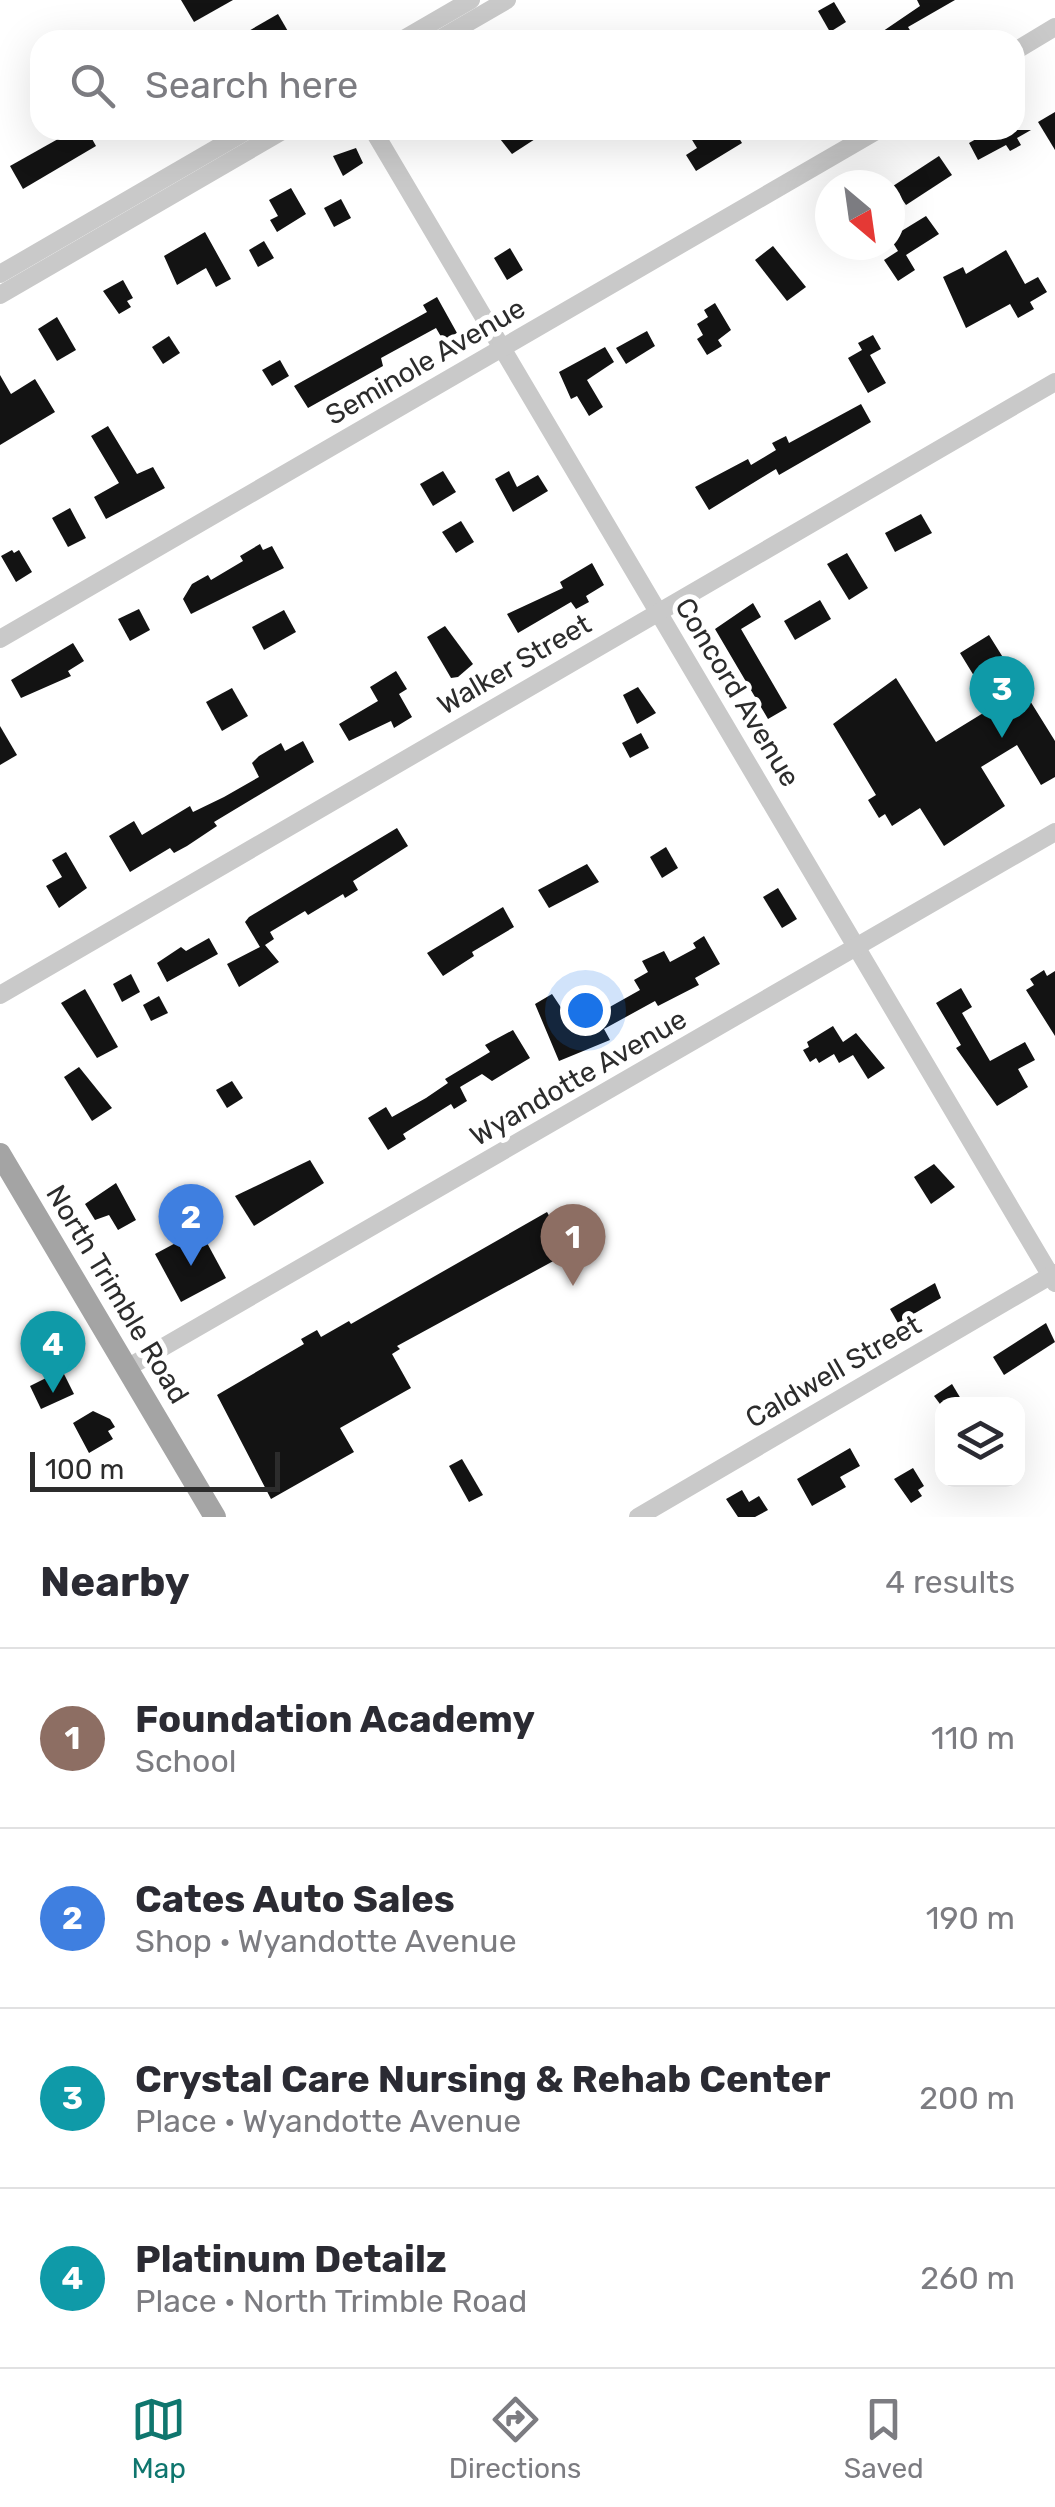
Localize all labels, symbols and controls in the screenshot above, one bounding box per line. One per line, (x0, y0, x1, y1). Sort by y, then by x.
search box (30, 30, 1025, 140)
icon: search (65, 58, 120, 113)
text: Search here (145, 62, 358, 108)
north arrow (815, 170, 905, 260)
street label: Seminole Avenue (320, 291, 531, 432)
street label: Concord Avenue (668, 592, 807, 793)
street label: Walker Street (432, 607, 597, 722)
pin: 3 (970, 656, 1034, 738)
your location (560, 985, 611, 1036)
street label: Wyandotte Avenue (464, 1002, 692, 1153)
street label: North Trimble Road (39, 1179, 196, 1409)
pin: 2 (158, 1184, 224, 1266)
pin: 1 (540, 1204, 606, 1286)
street label: Caldwell Street (740, 1308, 927, 1435)
pin: 4 (20, 1310, 86, 1393)
map controls (935, 1397, 1025, 1487)
button: layers (935, 1397, 1025, 1487)
scale bar (30, 1447, 280, 1492)
text: 100 m (45, 1453, 124, 1486)
text: Nearby (40, 1557, 190, 1607)
text: 4 results (885, 1563, 1015, 1601)
text: Foundation Academy (135, 1696, 535, 1742)
text: 1 (65, 1719, 80, 1757)
text: 110 m (931, 1719, 1015, 1757)
text: School (135, 1742, 237, 1780)
text: Cates Auto Sales (135, 1876, 455, 1922)
text: 2 (62, 1899, 83, 1937)
text: 190 m (926, 1899, 1015, 1937)
text: Shop · Wyandotte Avenue (135, 1922, 517, 1960)
text: Crystal Care Nursing & Rehab Center (135, 2056, 830, 2102)
text: 3 (62, 2079, 83, 2117)
text: 200 m (919, 2079, 1015, 2117)
text: Place · Wyandotte Avenue (135, 2102, 521, 2140)
text: Platinum Detailz (135, 2236, 447, 2282)
text: 4 (62, 2259, 83, 2297)
text: 260 m (920, 2259, 1015, 2297)
text: Place · North Trimble Road (135, 2282, 527, 2320)
tab: Map (131, 2392, 186, 2485)
tab: Directions (449, 2392, 581, 2485)
tab: Saved (844, 2392, 924, 2485)

